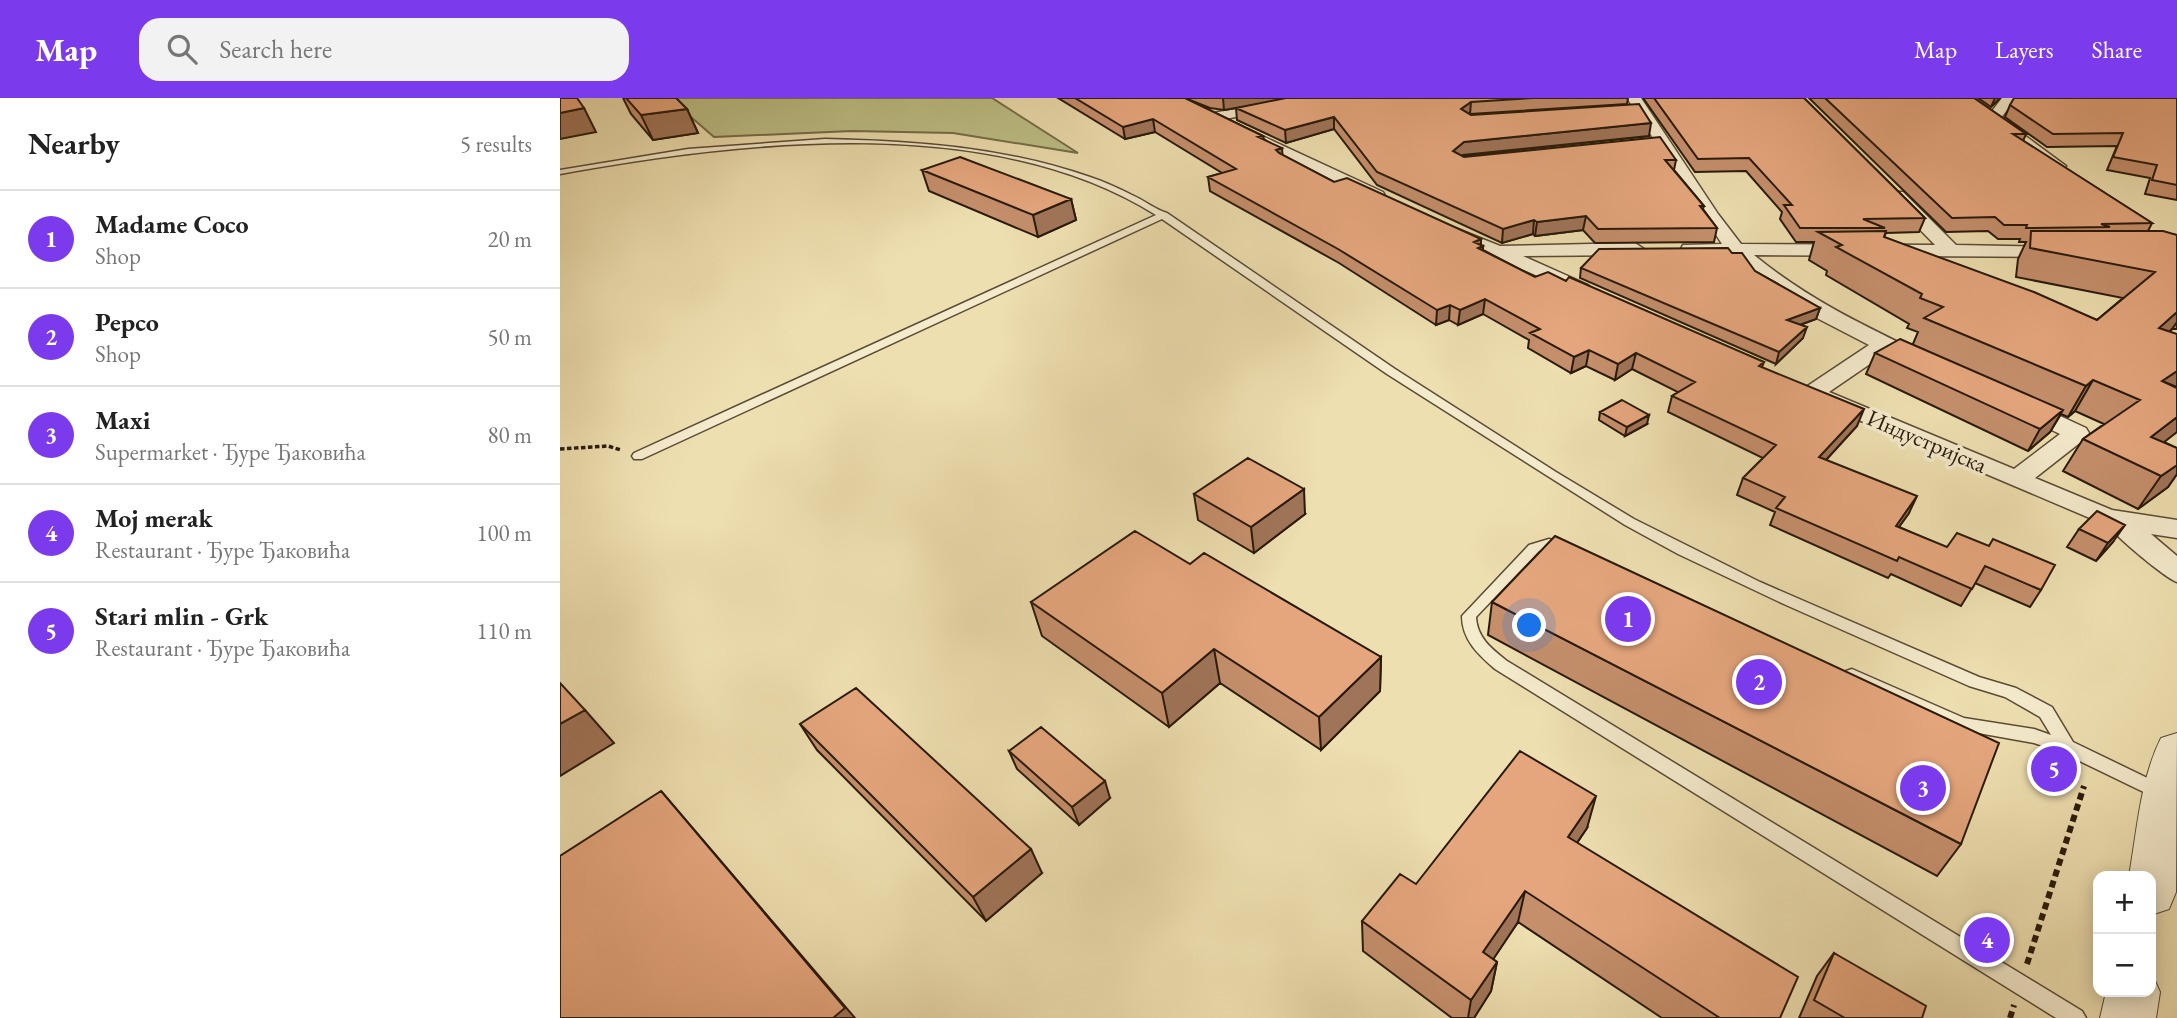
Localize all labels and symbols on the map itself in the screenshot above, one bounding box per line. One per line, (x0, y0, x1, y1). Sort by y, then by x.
street label: Индустријска (1863, 402, 1992, 480)
pin: 1 (1605, 593, 1651, 645)
your location (1512, 608, 1546, 642)
pin: 2 (1736, 656, 1782, 708)
pin: 5 (2031, 743, 2077, 795)
pin: 3 (1900, 762, 1946, 814)
pin: 4 (1964, 914, 2010, 966)

